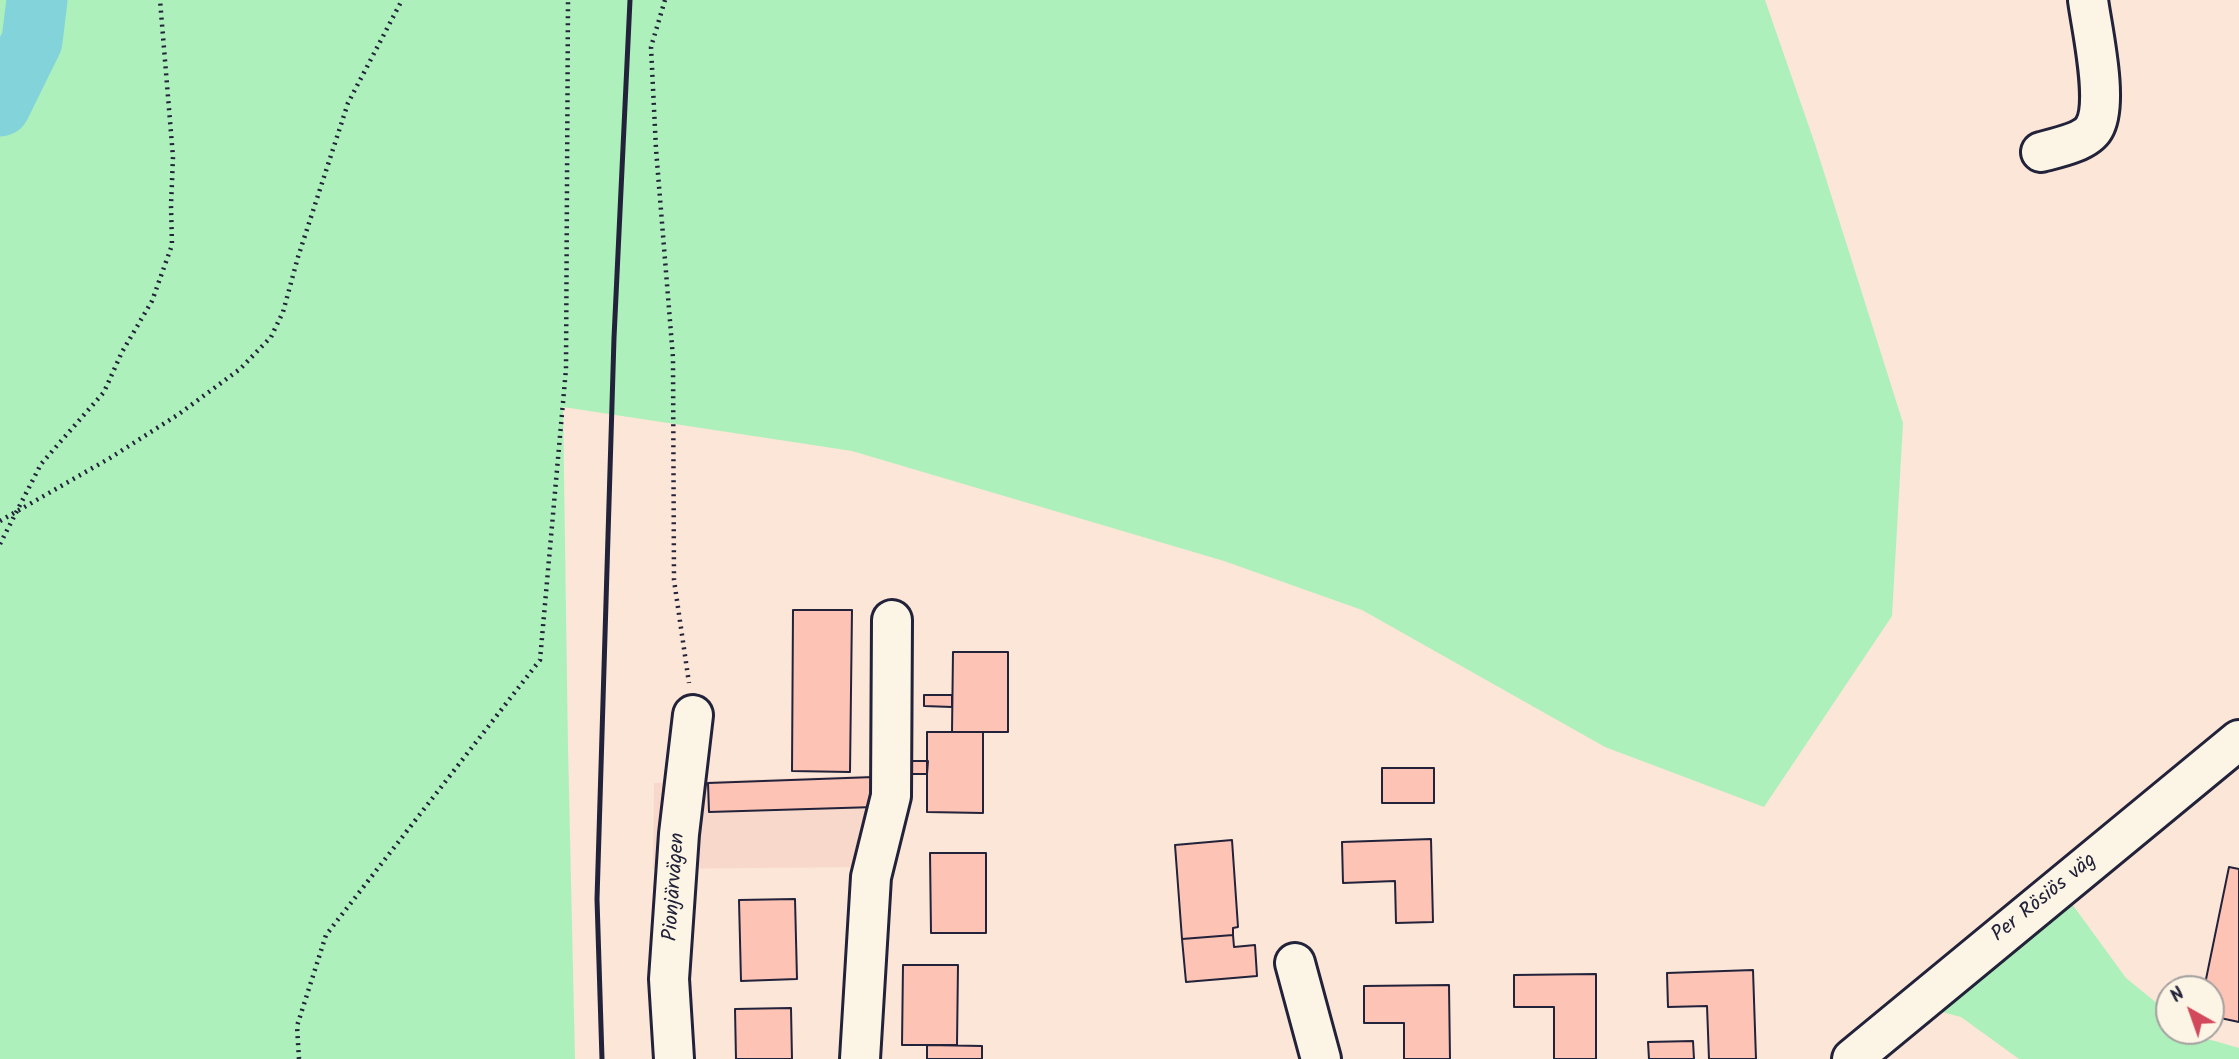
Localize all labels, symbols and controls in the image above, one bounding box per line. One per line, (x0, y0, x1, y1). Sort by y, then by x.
street label: Pionjärvägen (660, 832, 692, 942)
street label: Per Rösiös väg (1988, 849, 2102, 949)
north arrow (2155, 975, 2225, 1045)
text: N (2164, 980, 2192, 1011)

